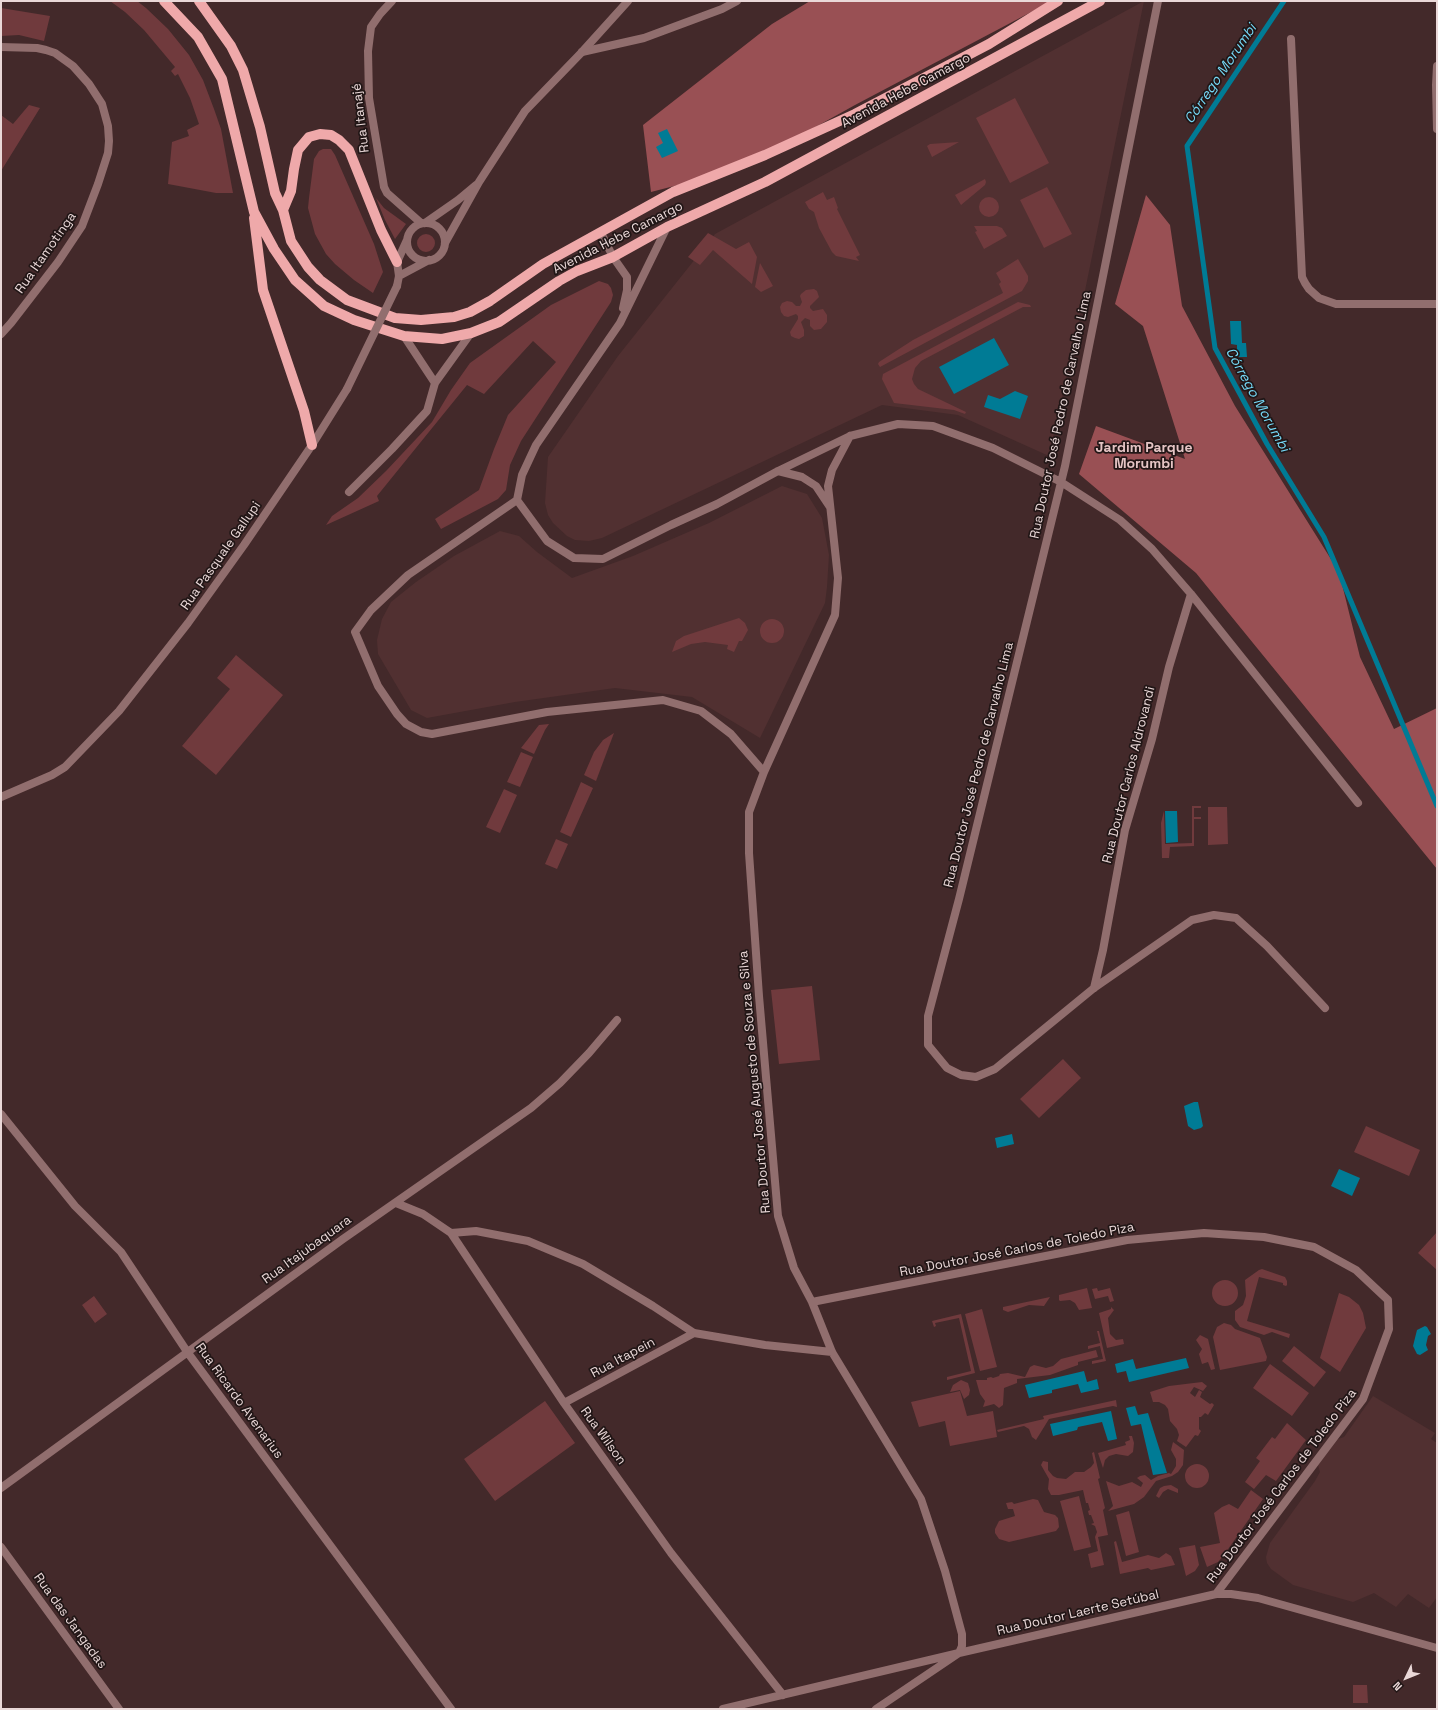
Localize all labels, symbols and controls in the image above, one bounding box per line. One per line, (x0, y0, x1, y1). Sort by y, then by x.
water label: Córrego Morumbi (1181, 21, 1261, 127)
street label: Avenida Hebe Camargo (839, 50, 973, 132)
street label: Rua Itanajé (349, 82, 373, 154)
street label: Avenida Hebe Camargo (550, 198, 686, 278)
street label: Rua Itamotinga (12, 209, 80, 297)
street label: Rua Doutor José Pedro de Carvalho Lima (1027, 290, 1095, 540)
water label: Córrego Morumbi (1221, 345, 1293, 455)
district label: Jardim Parque Morumbi (1096, 440, 1192, 472)
street label: Rua Pasquale Gallupi (178, 499, 264, 613)
street label: Rua Doutor José Pedro de Carvalho Lima (941, 641, 1017, 889)
street label: Rua Doutor Carlos Aldrovandi (1099, 685, 1159, 865)
street label: Rua Doutor José Augusto de Souza e Silva (736, 950, 774, 1214)
street label: Rua Itajubaquara (259, 1212, 355, 1288)
street label: Rua Doutor José Carlos de Toledo Piza (898, 1220, 1136, 1280)
street label: Rua Itapein (588, 1334, 658, 1382)
street label: Rua Ricardo Avenarius (192, 1340, 286, 1462)
street label: Rua Doutor José Carlos de Toledo Piza (1204, 1386, 1360, 1586)
street label: Rua Wilson (577, 1404, 629, 1468)
street label: Rua das Jangadas (30, 1570, 110, 1672)
street label: Rua Doutor Laerte Setúbal (995, 1587, 1161, 1639)
north arrow (1386, 1658, 1426, 1698)
text: N (1390, 1679, 1405, 1694)

